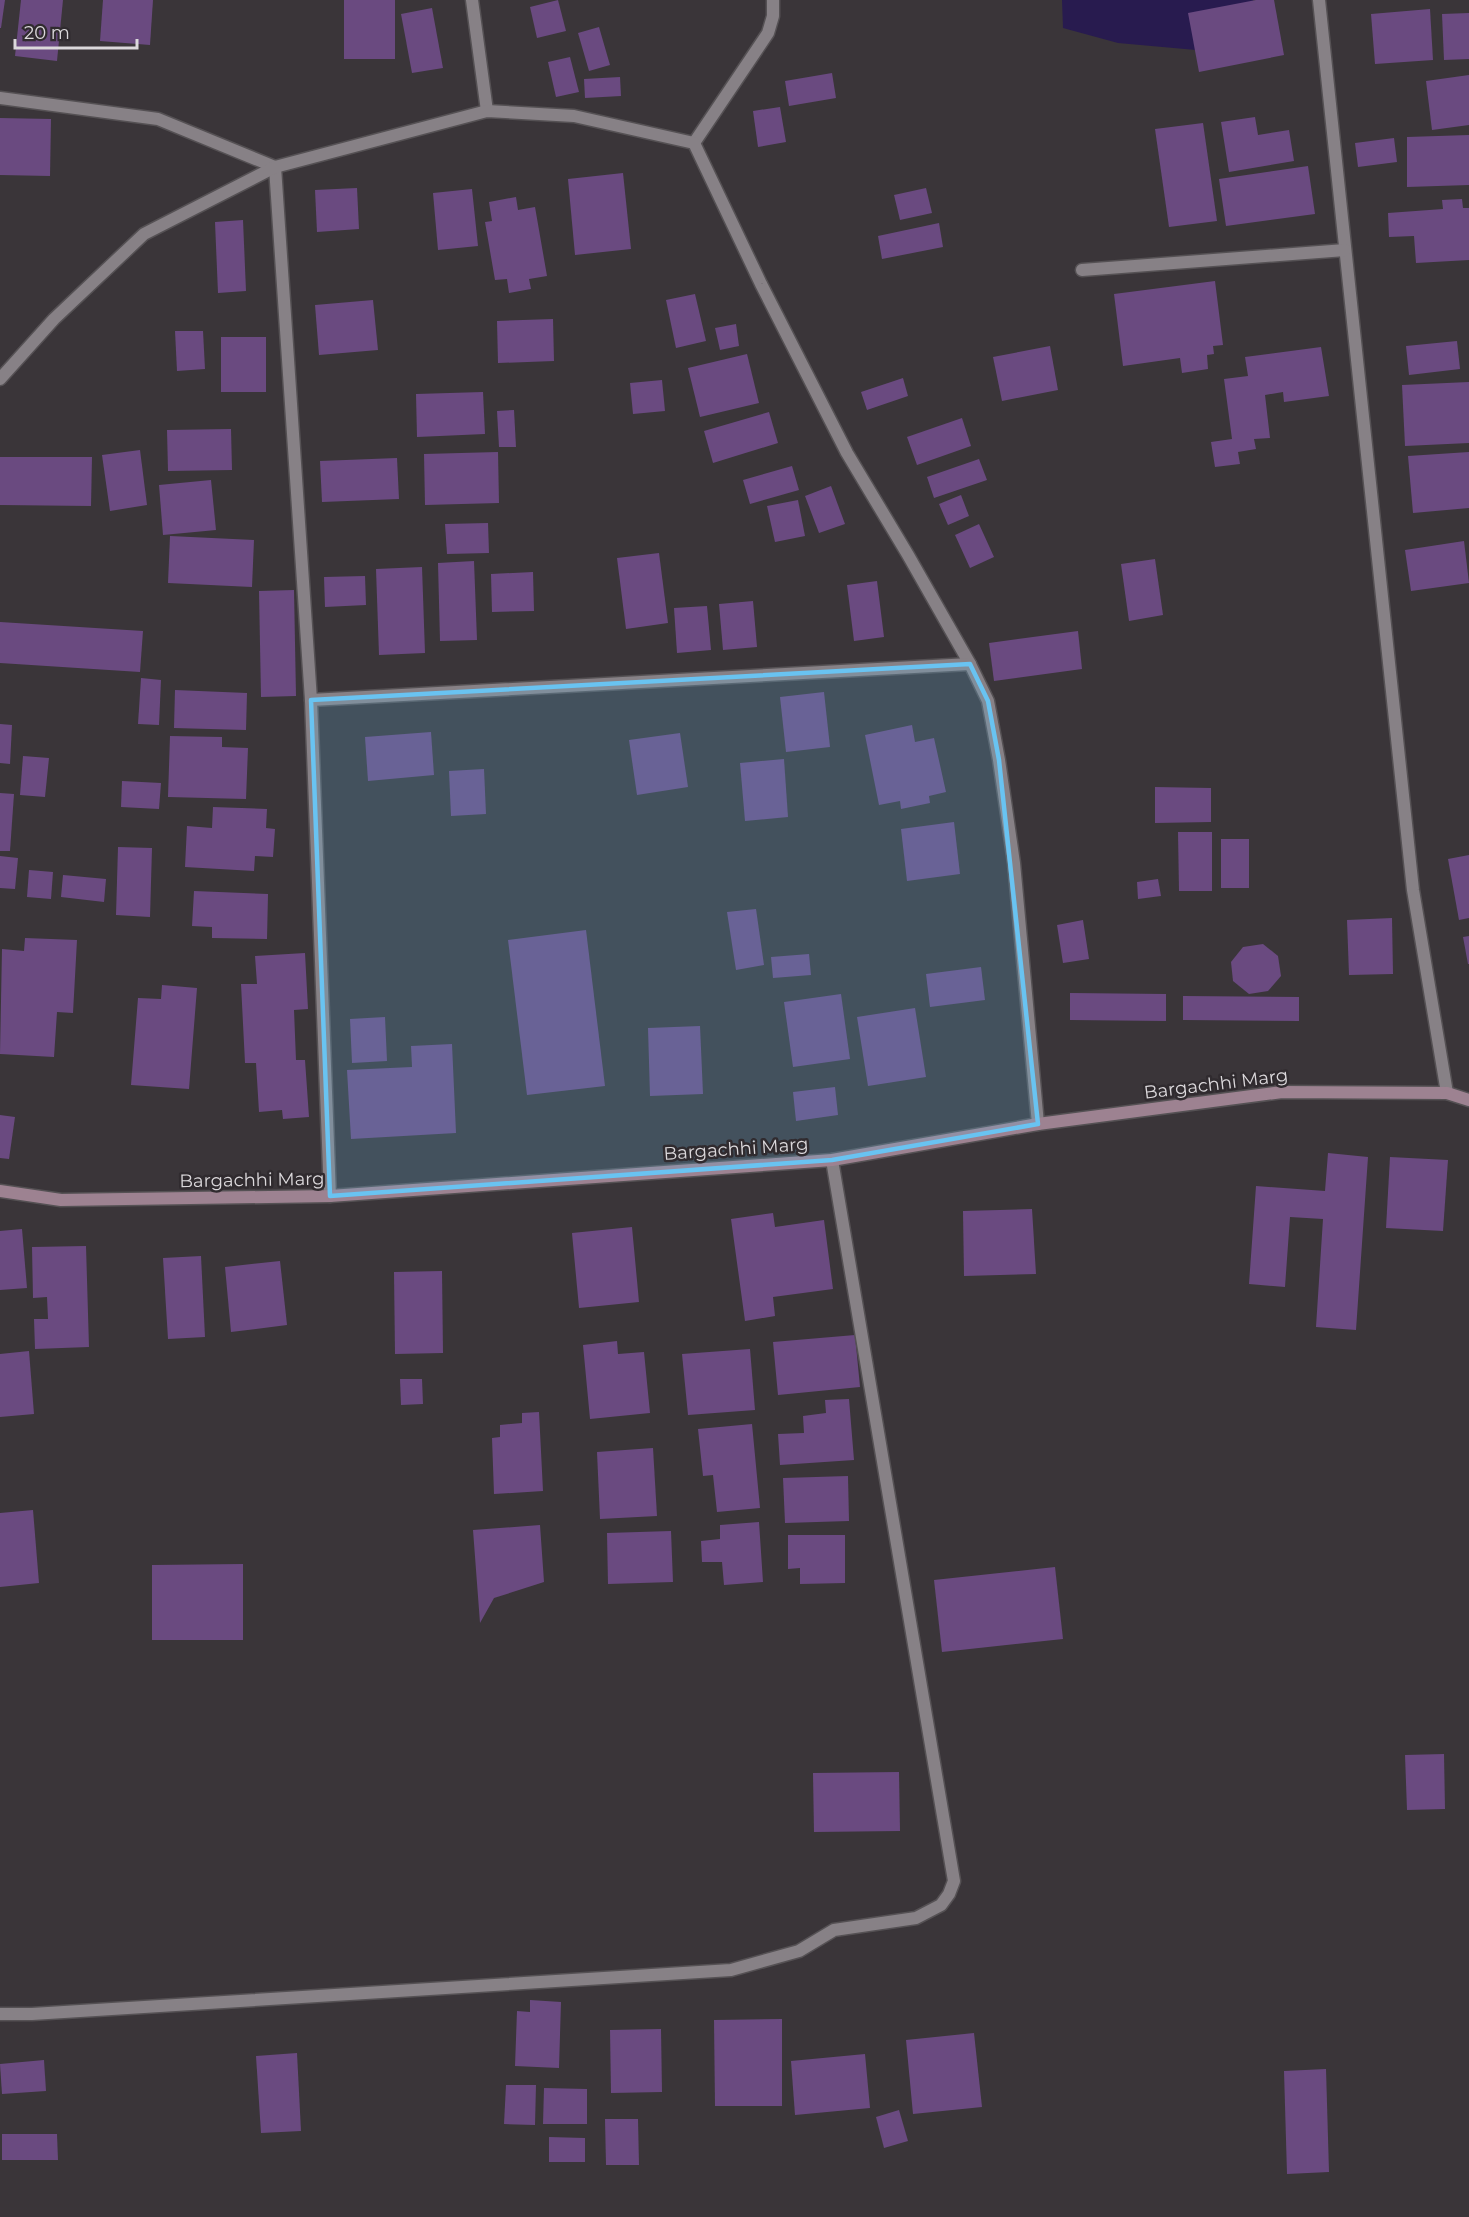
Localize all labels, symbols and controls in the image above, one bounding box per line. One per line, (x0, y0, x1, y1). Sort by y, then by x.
scale bar (15, 12, 136, 50)
text: 20 m (24, 22, 70, 44)
street label: Bargachhi Marg (1143, 1064, 1289, 1104)
street label: Bargachhi Marg (663, 1133, 809, 1165)
street label: Bargachhi Marg (179, 1168, 325, 1192)

